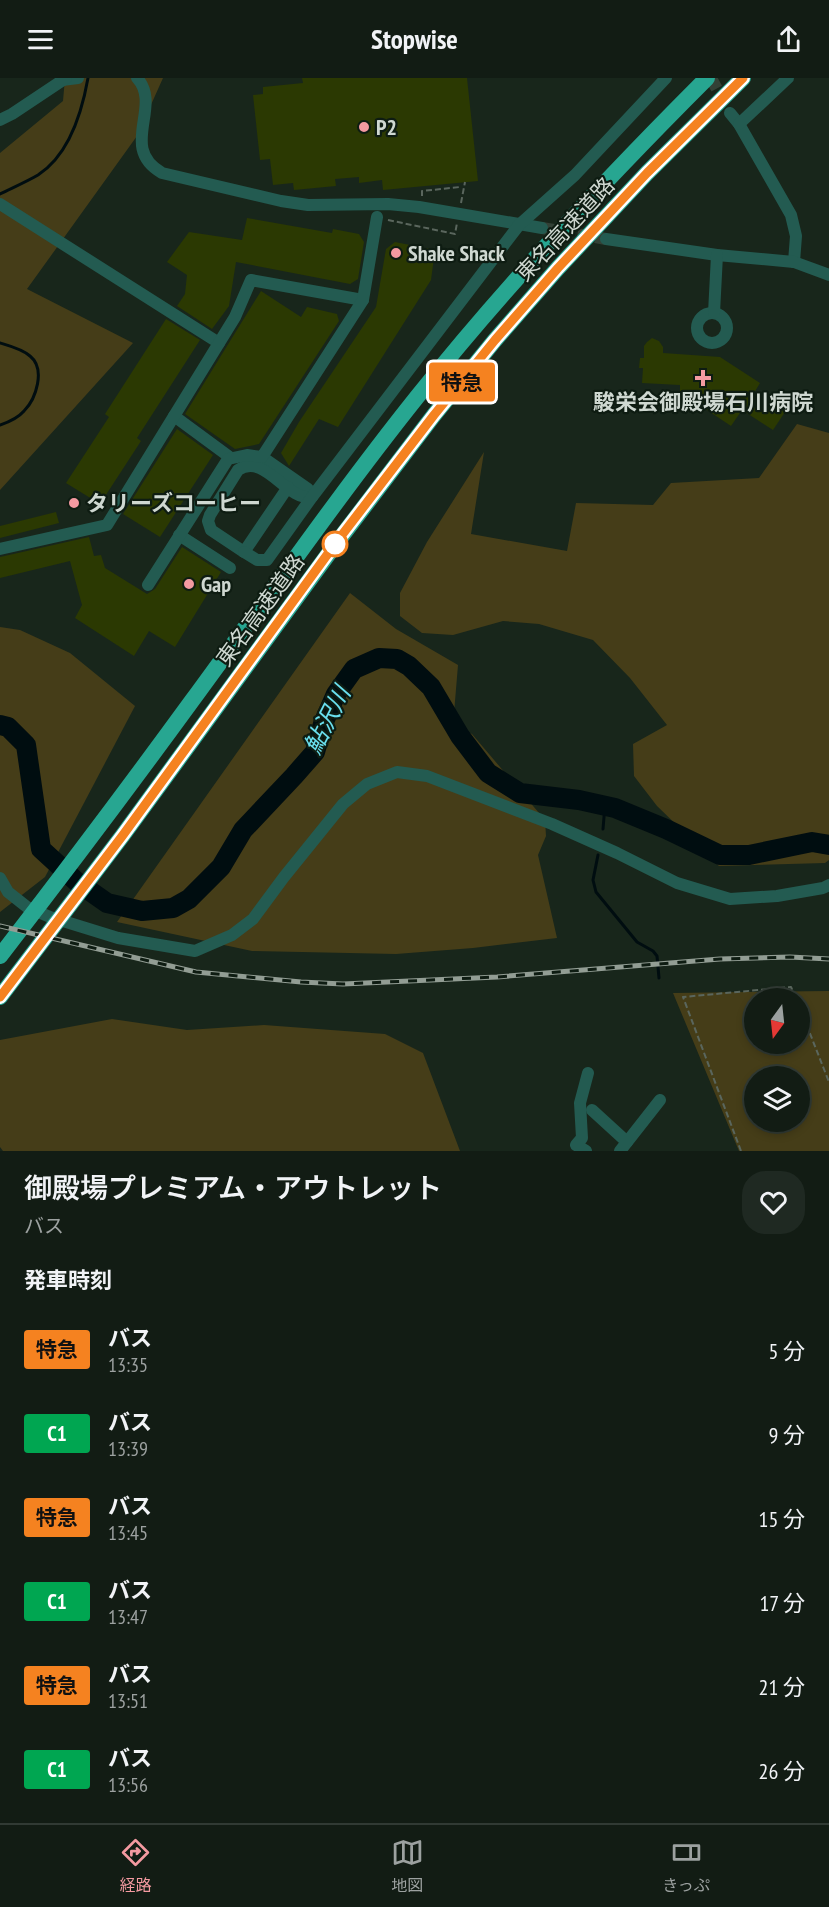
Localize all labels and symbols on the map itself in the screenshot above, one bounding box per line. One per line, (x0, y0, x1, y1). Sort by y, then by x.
place label: P2 (376, 113, 397, 141)
marker: P2 (357, 120, 371, 134)
street label: 東名高速道路 (510, 171, 620, 287)
place label: Shake Shack (408, 239, 506, 267)
marker: Shake Shack (389, 246, 403, 260)
line badge: 特急 (435, 362, 489, 402)
marker: 駿栄会御殿場石川病院 (694, 369, 712, 387)
place label: 駿栄会御殿場石川病院 (593, 388, 813, 416)
place label: タリーズコーヒー (86, 489, 261, 517)
marker: タリーズコーヒー (67, 496, 81, 510)
unlabelled marker (322, 531, 348, 557)
street label: 東名高速道路 (210, 548, 310, 672)
place label: Gap (201, 570, 231, 598)
marker: Gap (182, 577, 196, 591)
water label: 鮎沢川 (297, 678, 359, 759)
north arrow (744, 988, 810, 1054)

